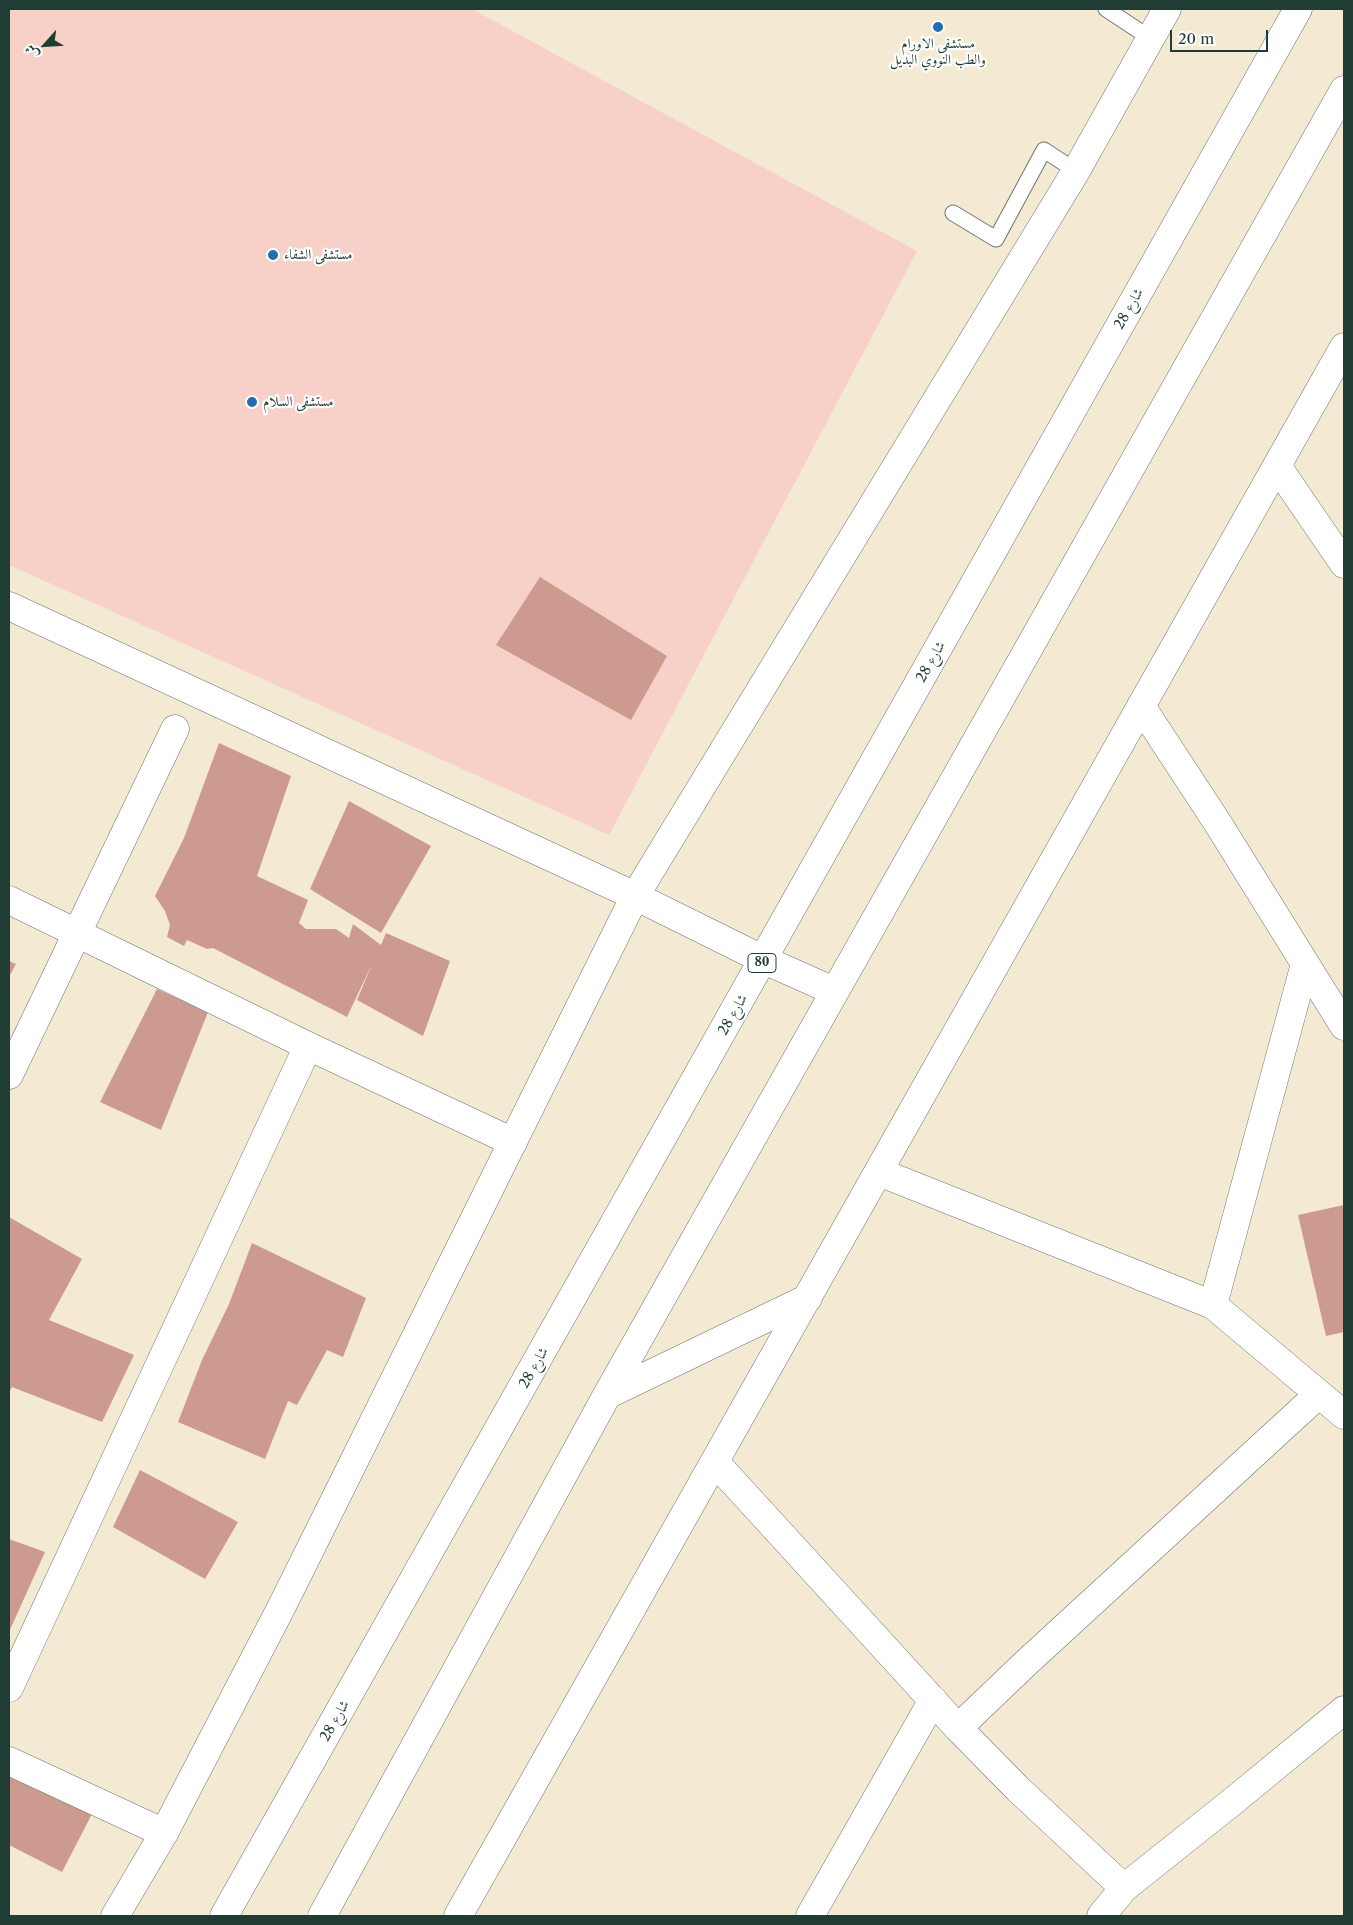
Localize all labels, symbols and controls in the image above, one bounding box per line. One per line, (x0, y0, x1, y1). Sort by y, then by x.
north arrow (20, 20, 70, 70)
marker: مستشفى الاورام والطب النووي البديل (931, 20, 945, 34)
scale bar (1173, 20, 1270, 52)
text: 20 m (1178, 29, 1214, 48)
place label: مستشفى الاورام والطب النووي البديل (890, 36, 986, 68)
text: ش (20, 41, 43, 62)
place label: مستشفى الشفاء (284, 247, 352, 263)
marker: مستشفى الشفاء (266, 248, 280, 262)
street label: شارع 28 (1111, 286, 1147, 332)
place label: مستشفى السلام (263, 394, 334, 410)
marker: مستشفى السلام (245, 395, 259, 409)
street label: شارع 28 (913, 639, 949, 685)
road number: 80 (748, 954, 776, 972)
street label: شارع 28 (715, 992, 751, 1038)
street label: شارع 28 (516, 1345, 552, 1391)
street label: شارع 28 (317, 1698, 353, 1744)

